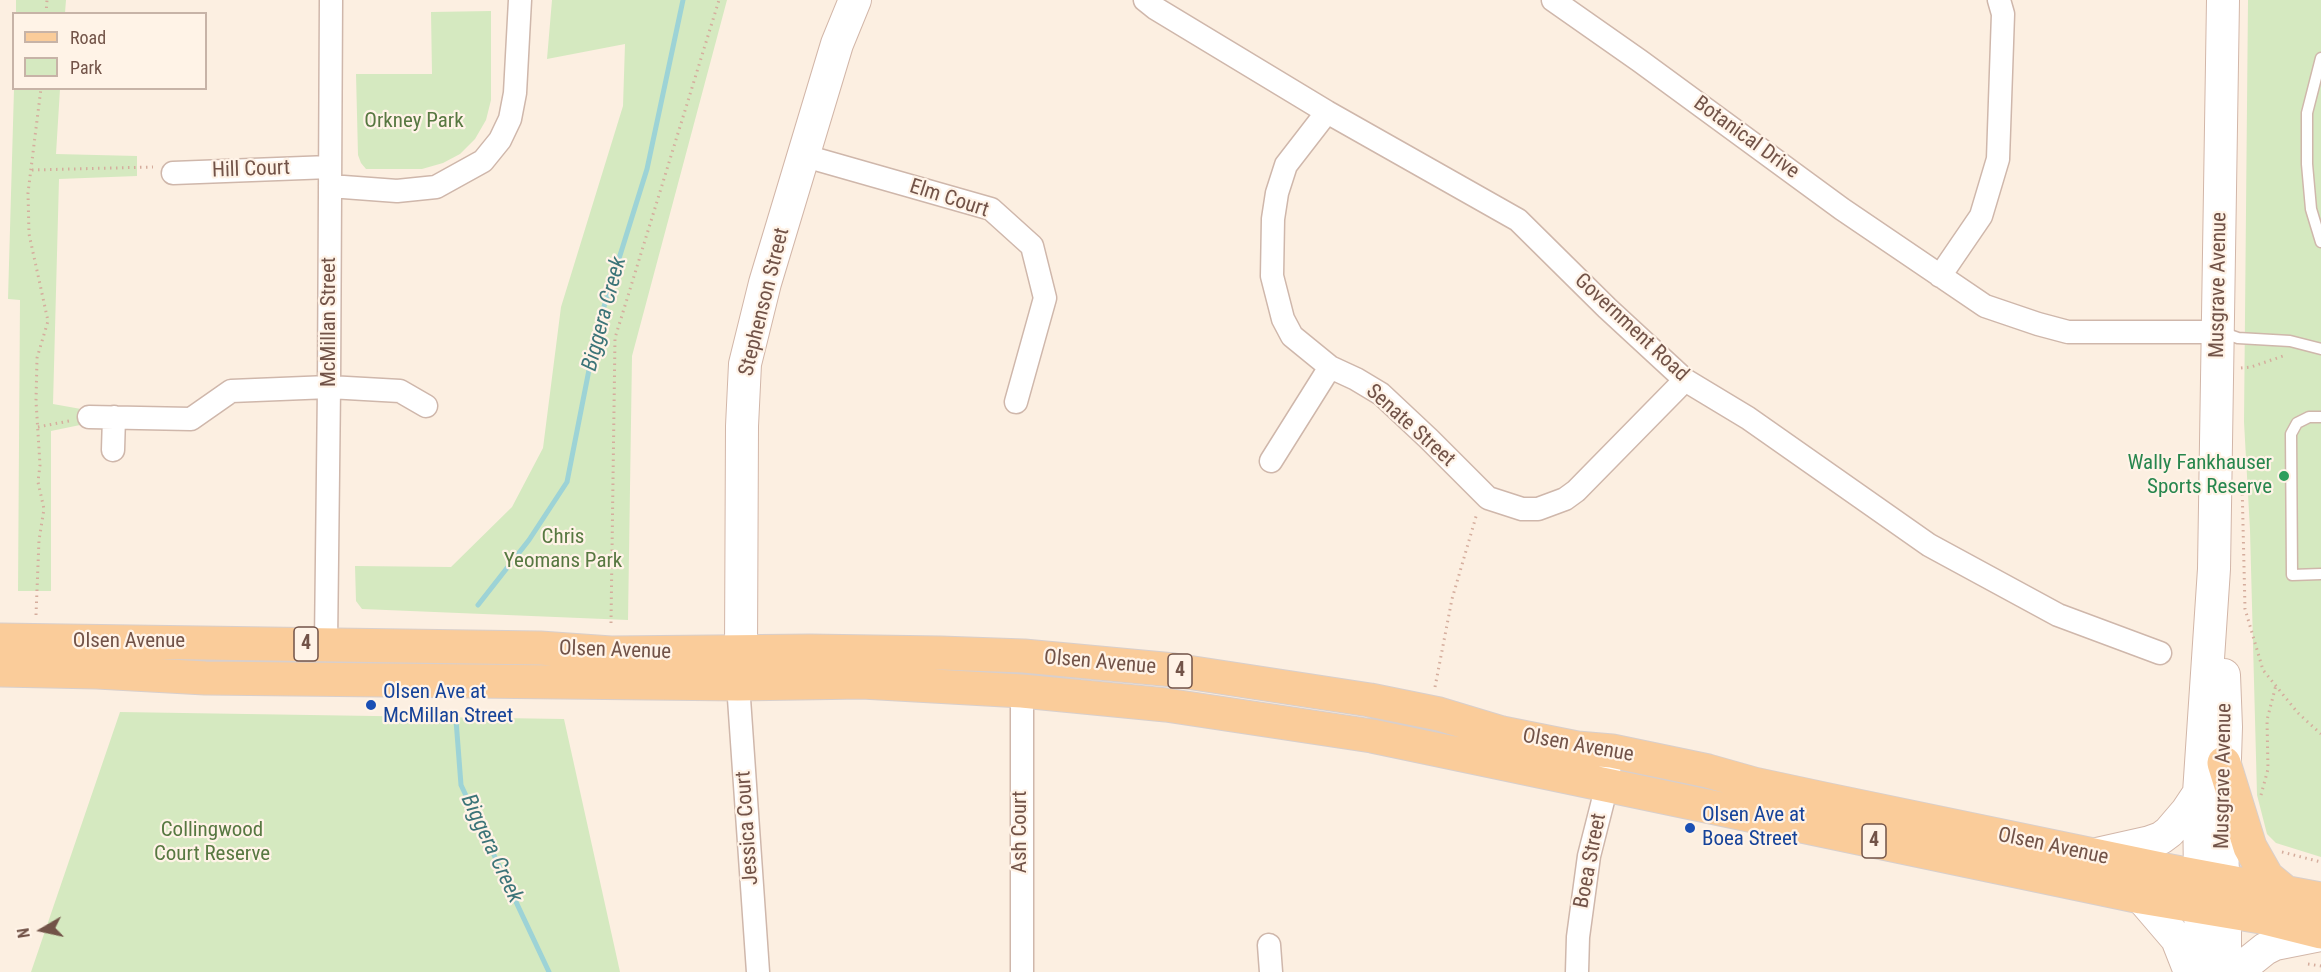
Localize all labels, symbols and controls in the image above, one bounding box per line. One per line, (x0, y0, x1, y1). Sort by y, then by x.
legend (12, 12, 207, 90)
text: Road (70, 27, 106, 48)
text: Park (70, 57, 102, 78)
street label: Botanical Drive (1688, 91, 1804, 185)
park label: Orkney Park (364, 109, 464, 135)
street label: Hill Court (212, 156, 290, 184)
street label: Elm Court (906, 174, 992, 224)
street label: Musgrave Avenue (2205, 212, 2233, 358)
street label: Stephenson Street (734, 225, 796, 379)
water label: Biggera Creek (577, 254, 633, 374)
street label: McMillan Street (317, 257, 343, 387)
street label: Government Road (1569, 269, 1693, 387)
street label: Senate Street (1360, 379, 1460, 473)
place label: Wally Fankhauser Sports Reserve (2127, 451, 2272, 501)
marker: Wally Fankhauser Sports Reserve (2277, 469, 2291, 483)
park label: Chris Yeomans Park (504, 525, 622, 575)
road number: 4 (294, 627, 318, 661)
street label: Olsen Avenue (73, 629, 185, 655)
street label: Olsen Avenue (558, 636, 672, 666)
street label: Olsen Avenue (1043, 646, 1157, 680)
road number: 4 (1168, 654, 1192, 688)
place label: Olsen Ave at McMillan Street (383, 680, 513, 730)
marker: Olsen Ave at McMillan Street (364, 698, 378, 712)
street label: Musgrave Avenue (2210, 703, 2238, 849)
street label: Olsen Avenue (1521, 724, 1635, 768)
street label: Jessica Court (731, 770, 765, 886)
water label: Biggera Creek (454, 790, 528, 908)
street label: Ash Court (1008, 791, 1034, 873)
place label: Olsen Ave at Boea Street (1702, 803, 1805, 853)
street label: Boea Street (1569, 812, 1613, 910)
park label: Collingwood Court Reserve (154, 818, 270, 868)
marker: Olsen Ave at Boea Street (1683, 821, 1697, 835)
street label: Olsen Avenue (1995, 823, 2111, 871)
road number: 4 (1862, 824, 1886, 858)
north arrow (12, 900, 72, 960)
text: N (14, 927, 34, 939)

